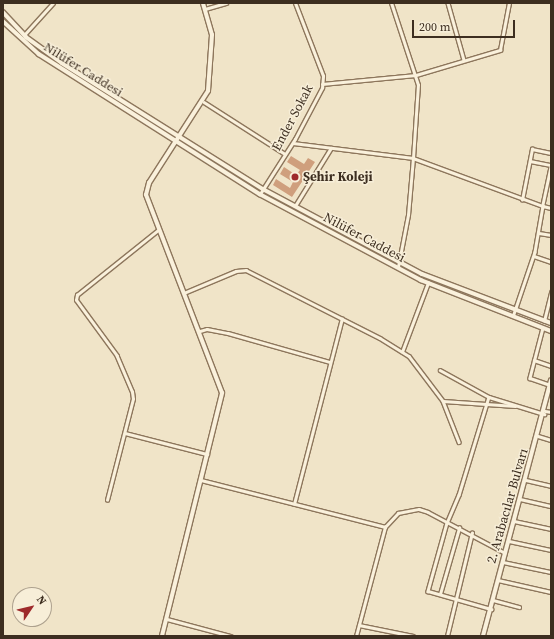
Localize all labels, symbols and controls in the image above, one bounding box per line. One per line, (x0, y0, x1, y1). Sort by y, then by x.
scale bar (414, 12, 517, 38)
text: 200 m (419, 19, 451, 35)
street label: Nilüfer Caddesi (41, 40, 125, 100)
street label: Ender Sokak (269, 82, 317, 154)
place label: Şehir Koleji (303, 169, 373, 185)
marker: Şehir Koleji (290, 172, 300, 182)
street label: Nilüfer Caddesi (321, 210, 407, 266)
street label: 2. Arabacılar Bulvarı (484, 447, 532, 565)
north arrow (12, 587, 52, 627)
text: N (33, 593, 50, 608)

